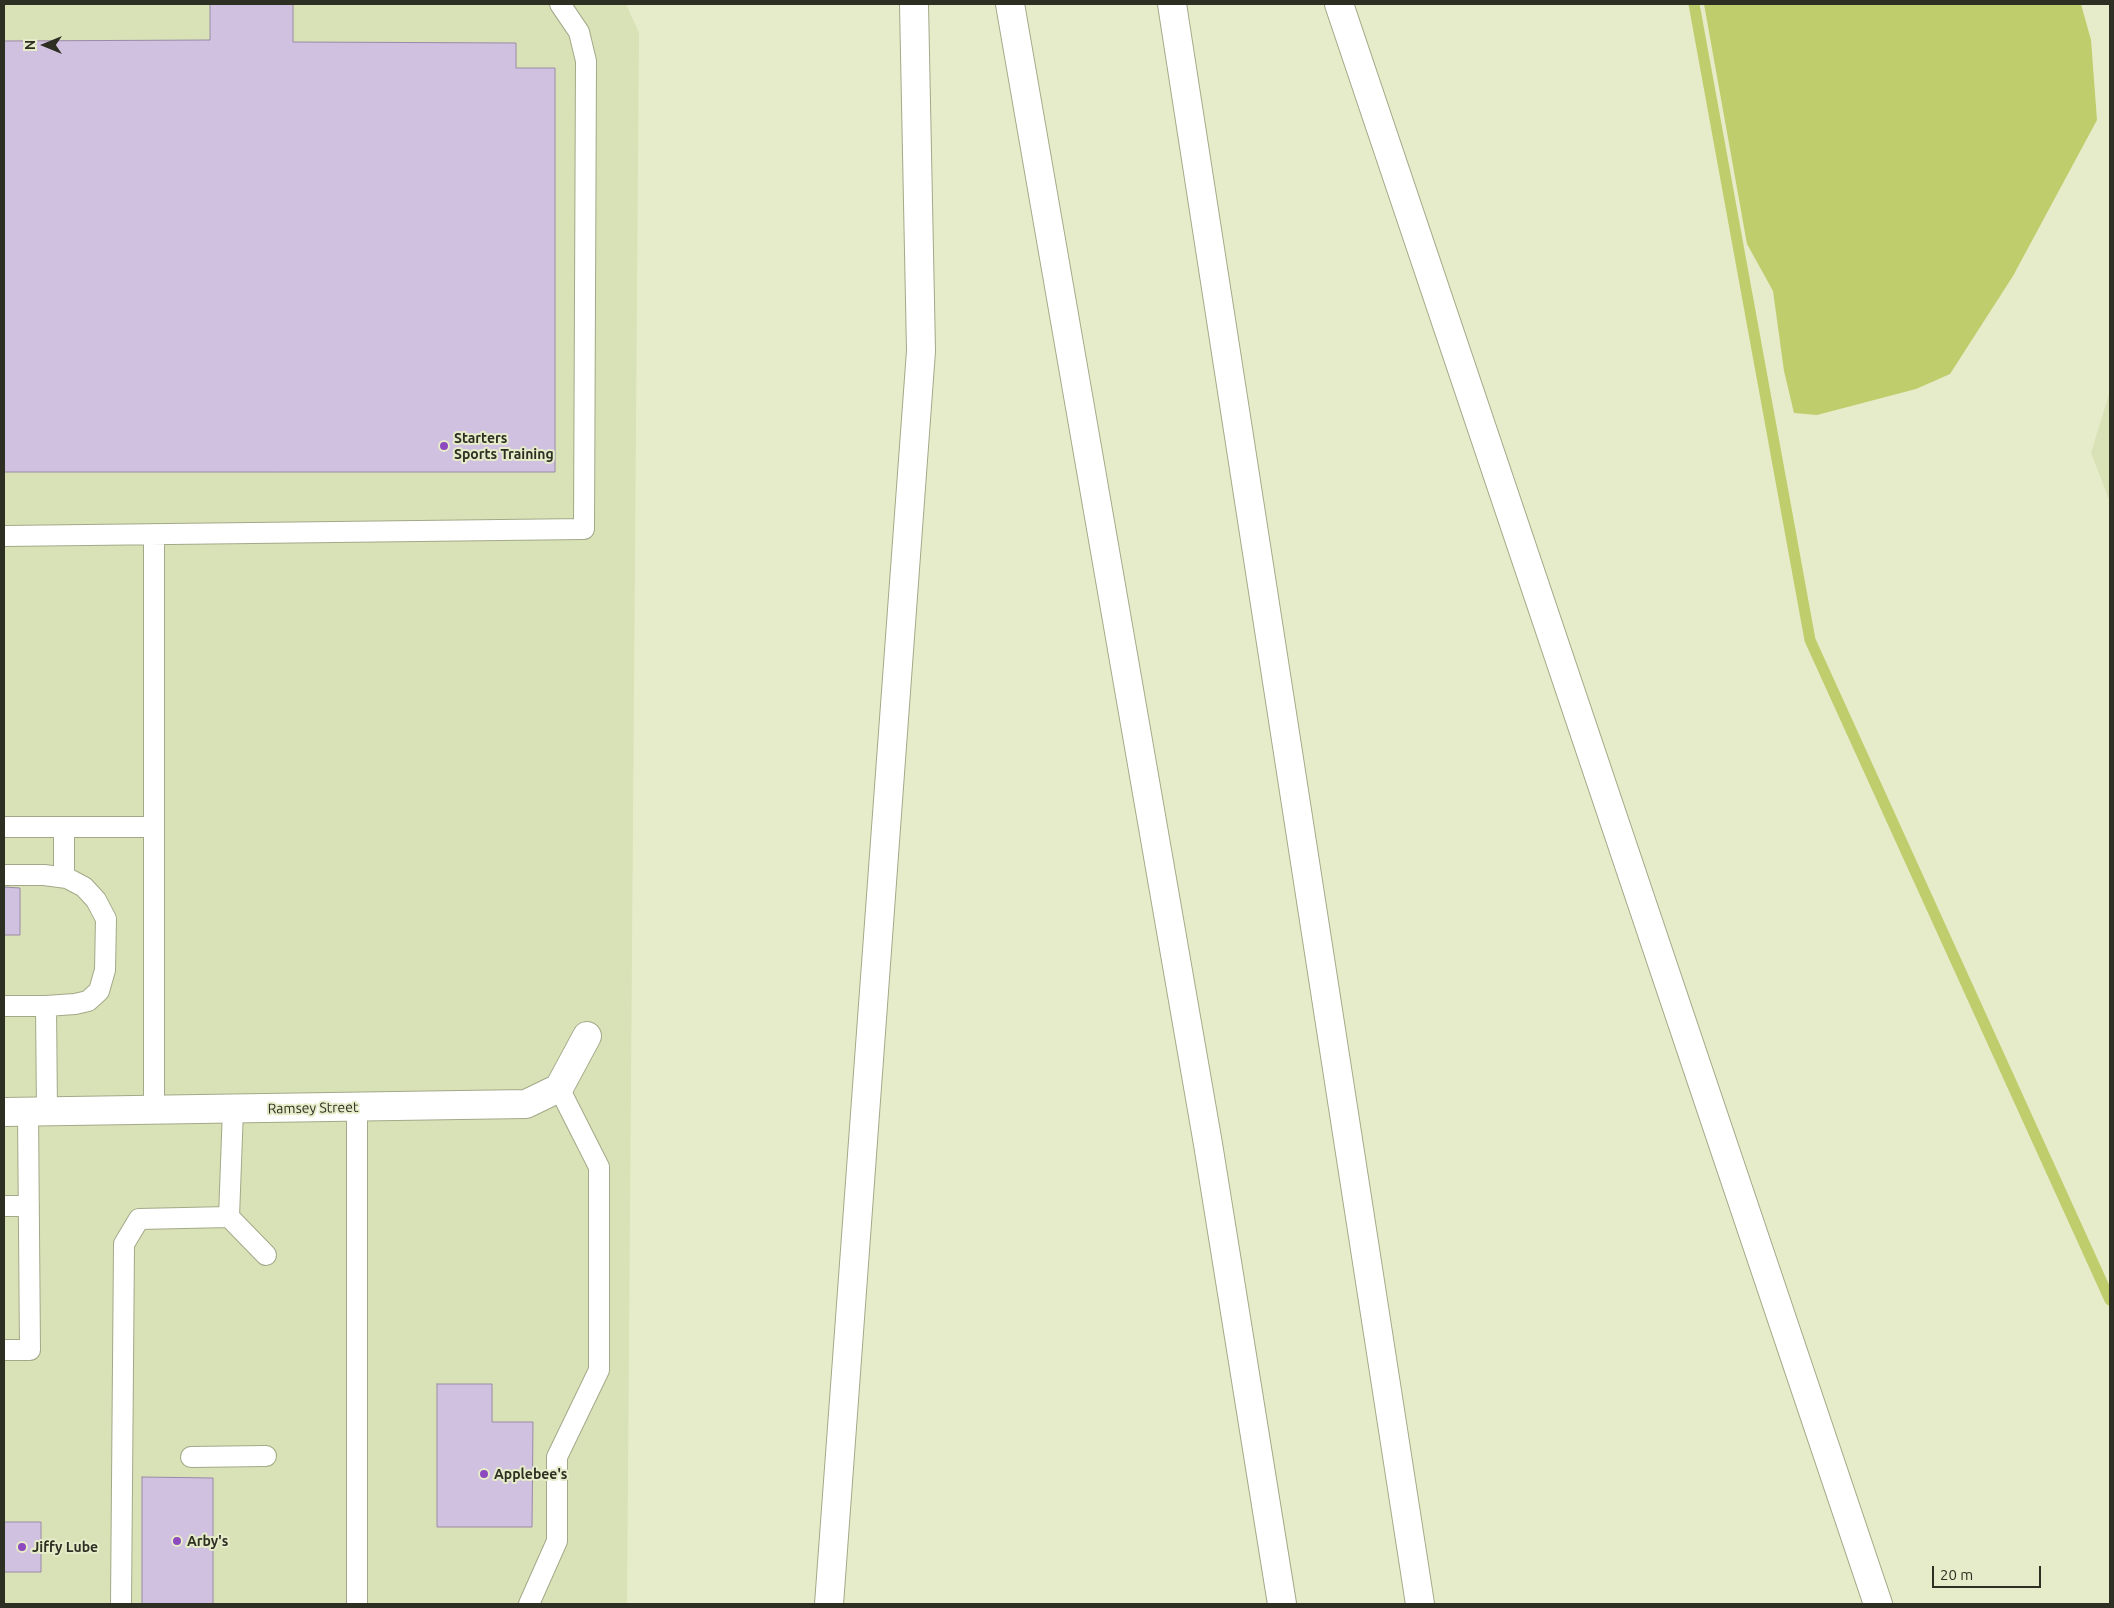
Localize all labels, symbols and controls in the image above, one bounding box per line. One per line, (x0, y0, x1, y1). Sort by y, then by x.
north arrow (20, 20, 70, 70)
text: N (22, 40, 38, 50)
place label: Starters Sports Training (454, 430, 554, 462)
marker: Starters Sports Training (438, 440, 450, 452)
street label: Ramsey Street (267, 1099, 359, 1117)
place label: Applebee's (494, 1466, 567, 1482)
marker: Applebee's (478, 1468, 490, 1480)
place label: Arby's (187, 1533, 228, 1549)
marker: Arby's (171, 1535, 183, 1547)
place label: Jiffy Lube (32, 1539, 98, 1555)
marker: Jiffy Lube (16, 1541, 28, 1553)
scale bar (1934, 1556, 2043, 1588)
text: 20 m (1940, 1566, 1973, 1583)

